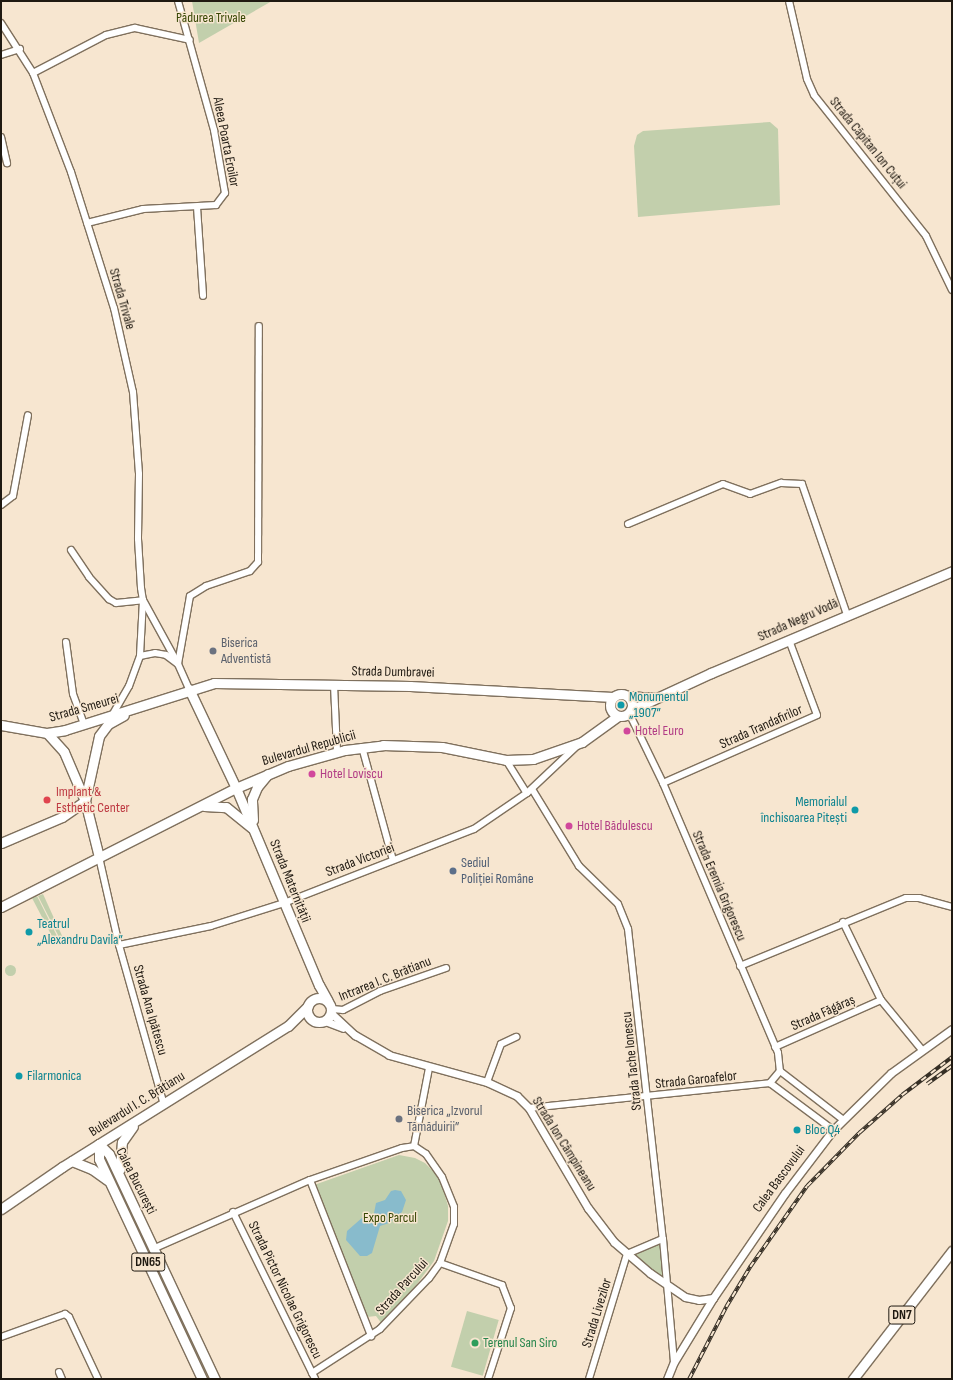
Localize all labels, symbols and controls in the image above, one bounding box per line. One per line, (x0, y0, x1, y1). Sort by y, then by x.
park label: Pădurea Trivale (176, 10, 246, 26)
street label: Strada Căpitan Ion Cuțui (826, 94, 910, 192)
street label: Aleea Poarta Eroilor (209, 96, 243, 188)
street label: Strada Trivale (105, 266, 139, 332)
street label: Strada Negru Vodă (755, 595, 841, 645)
place label: Biserica Adventistă (221, 635, 271, 668)
marker: Biserica Adventistă (208, 646, 218, 656)
street label: Strada Dumbravei (351, 663, 435, 681)
place label: Monumentul „1907” (629, 689, 688, 722)
street label: Strada Smeurei (47, 690, 121, 726)
marker: Monumentul „1907” (616, 700, 626, 710)
street label: Strada Trandafirilor (717, 701, 805, 753)
place label: Hotel Euro (635, 723, 684, 739)
marker: Hotel Euro (622, 726, 632, 736)
street label: Bulevardul Republicii (260, 727, 358, 769)
place label: Hotel Loviscu (320, 766, 383, 782)
marker: Hotel Loviscu (307, 769, 317, 779)
place label: Implant & Esthetic Center (56, 784, 130, 816)
marker: Implant & Esthetic Center (41, 794, 53, 806)
place label: Memorialul închisoarea Pitești (761, 794, 847, 826)
marker: Memorialul închisoarea Pitești (850, 805, 860, 815)
place label: Hotel Bădulescu (577, 818, 653, 834)
marker: Hotel Bădulescu (564, 821, 574, 831)
street label: Strada Eremia Grigorescu (688, 828, 750, 944)
street label: Strada Maternității (266, 837, 314, 925)
street label: Strada Victoriei (323, 839, 397, 881)
place label: Sediul Poliției Române (461, 855, 534, 888)
marker: Sediul Poliției Române (448, 866, 458, 876)
place label: Teatrul „Alexandru Davila” (37, 916, 123, 948)
marker: Teatrul „Alexandru Davila” (24, 927, 34, 937)
street label: Intrarea I. C. Brătianu (336, 953, 434, 1005)
street label: Strada Ana Ipătescu (129, 963, 171, 1057)
street label: Strada Făgăraș (788, 991, 858, 1035)
street label: Strada Tache Ionescu (618, 1011, 646, 1111)
street label: Strada Garoafelor (654, 1067, 738, 1093)
place label: Filarmonica (27, 1068, 81, 1084)
street label: Bulevardul I. C. Brătianu (86, 1068, 188, 1140)
marker: Filarmonica (14, 1071, 24, 1081)
street label: Strada Ion Câmpineanu (528, 1094, 600, 1194)
place label: Biserica „Izvorul Tămăduirii” (407, 1103, 482, 1136)
marker: Biserica „Izvorul Tămăduirii” (394, 1114, 404, 1124)
place label: Bloc Q4 (805, 1122, 840, 1138)
marker: Bloc Q4 (792, 1125, 802, 1135)
street label: Calea Bascovului (749, 1142, 809, 1216)
street label: Calea București (112, 1145, 160, 1217)
park label: Expo Parcul (363, 1210, 417, 1226)
street label: Strada Pictor Nicolae Grigorescu (244, 1218, 326, 1362)
road number: DN65 (131, 1251, 165, 1273)
street label: Strada Parcului (372, 1255, 432, 1319)
street label: Strada Livezilor (578, 1276, 616, 1350)
road number: DN7 (888, 1304, 916, 1326)
place label: Terenul San Siro (483, 1335, 557, 1351)
marker: Terenul San Siro (470, 1338, 480, 1348)

